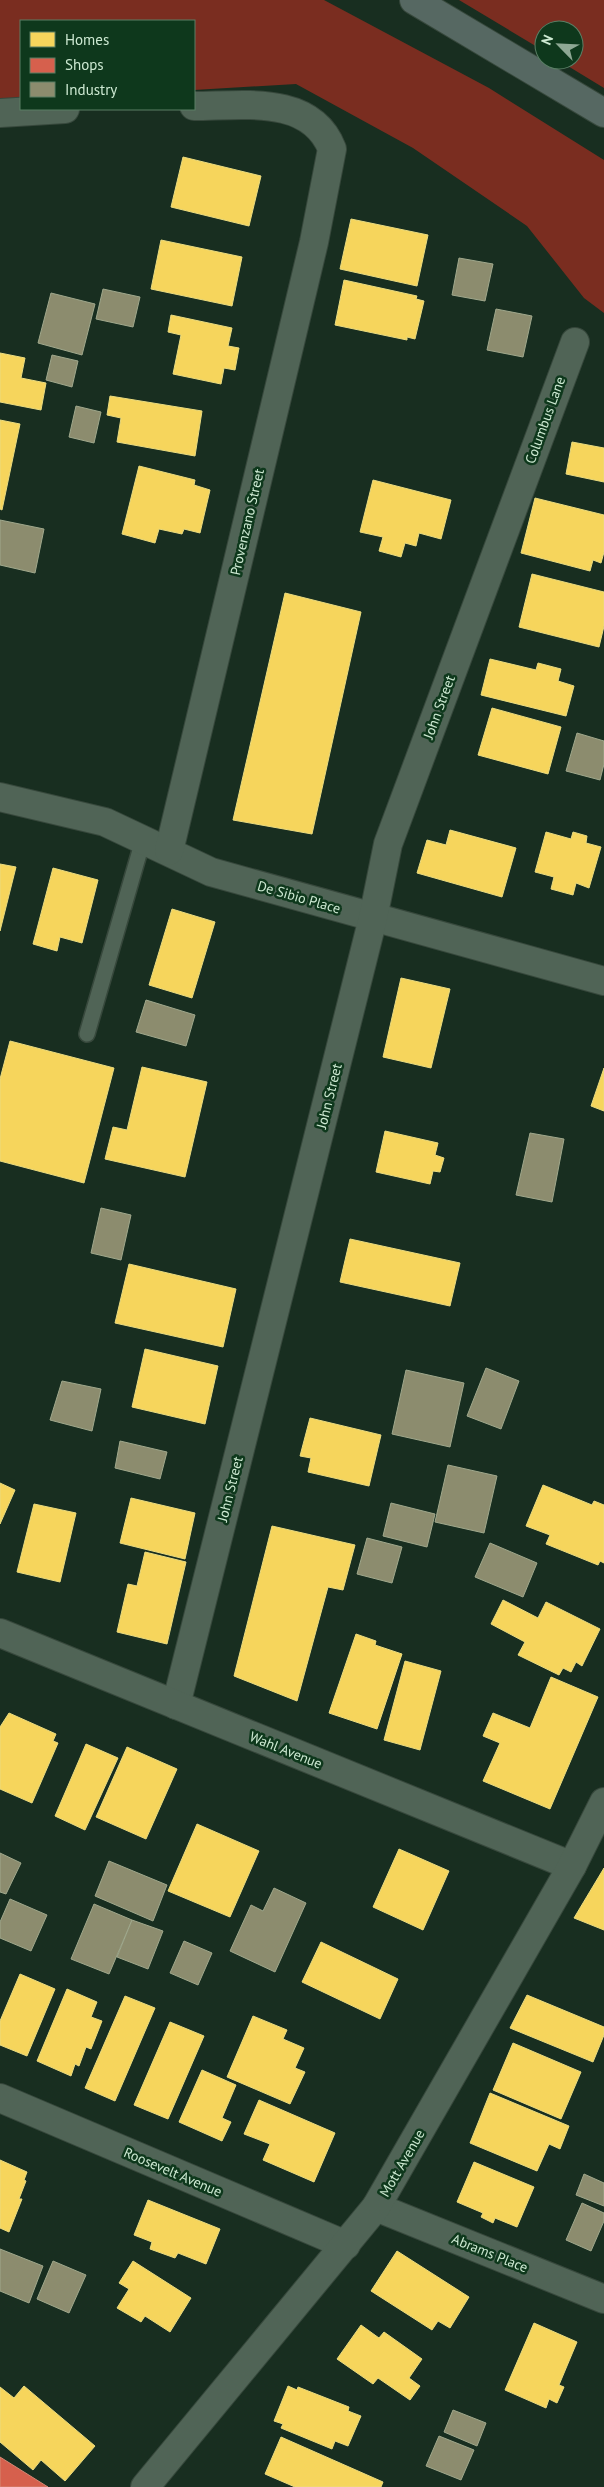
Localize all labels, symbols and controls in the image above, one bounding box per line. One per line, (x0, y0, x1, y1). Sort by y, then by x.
legend (20, 20, 195, 110)
north arrow (534, 20, 584, 70)
text: Homes (65, 30, 109, 49)
text: N (537, 32, 557, 48)
text: Shops (65, 55, 104, 74)
text: Industry (65, 80, 117, 99)
street label: Columbus Lane (521, 374, 569, 466)
street label: Provenzano Street (226, 467, 268, 577)
street label: John Street (419, 672, 459, 742)
street label: De Sibio Place (255, 877, 343, 917)
street label: John Street (312, 1061, 346, 1131)
street label: John Street (213, 1454, 247, 1524)
street label: Wahl Avenue (247, 1727, 325, 1773)
street label: Mott Avenue (375, 2126, 429, 2200)
street label: Roosevelt Avenue (121, 2143, 225, 2201)
street label: Abrams Place (449, 2230, 531, 2276)

